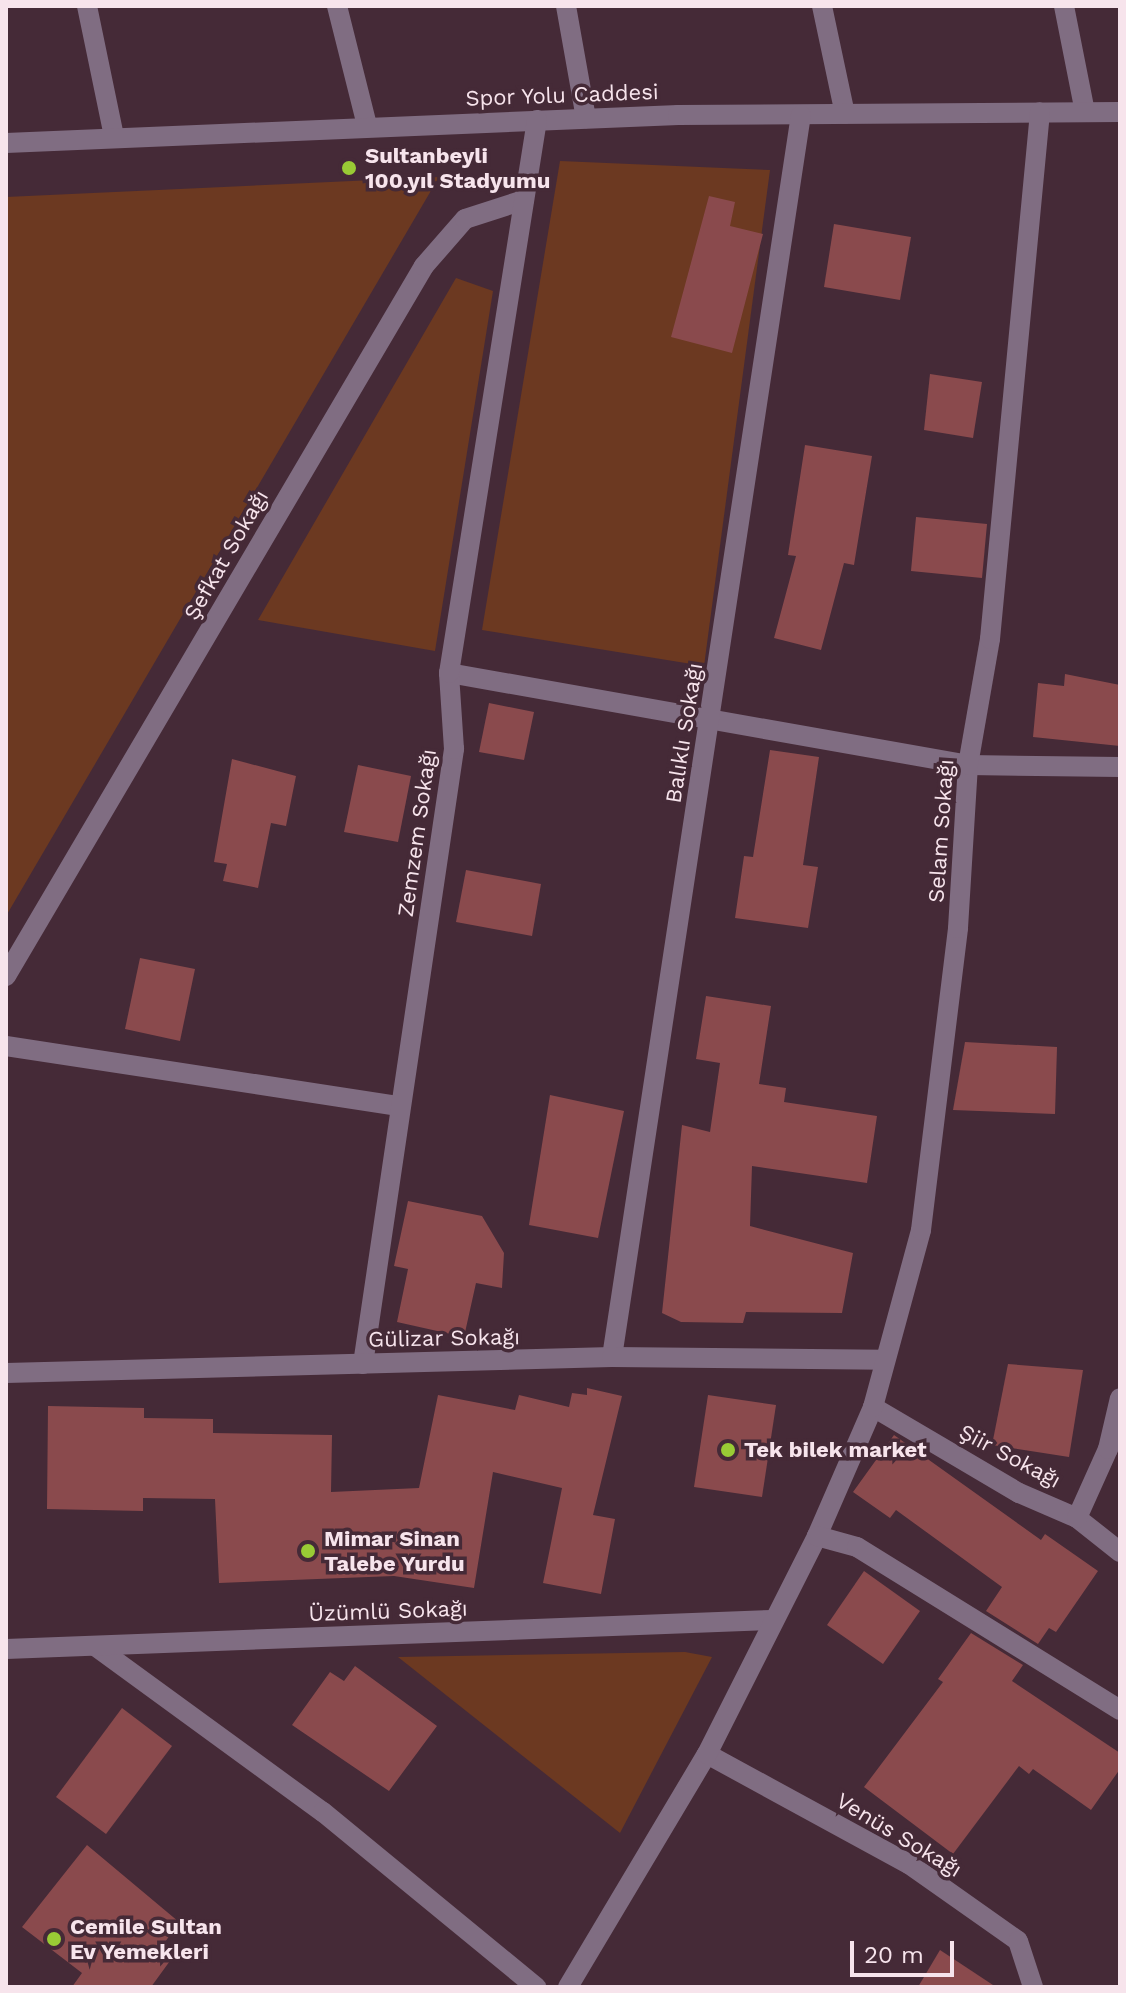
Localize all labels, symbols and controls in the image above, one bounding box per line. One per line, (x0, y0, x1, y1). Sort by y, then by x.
street label: Spor Yolu Caddesi (464, 78, 660, 112)
place label: Sultanbeyli 100.yıl Stadyumu (365, 142, 551, 194)
marker: Sultanbeyli 100.yıl Stadyumu (340, 159, 358, 177)
street label: Şefkat Sokağı (178, 485, 274, 625)
street label: Balıklı Sokağı (660, 661, 708, 805)
street label: Zemzem Sokağı (392, 747, 442, 919)
street label: Selam Sokağı (923, 758, 959, 904)
street label: Gülizar Sokağı (368, 1323, 520, 1353)
street label: Şiir Sokağı (954, 1418, 1066, 1494)
place label: Tek bilek market (744, 1437, 927, 1463)
marker: Tek bilek market (719, 1441, 737, 1459)
place label: Mimar Sinan Talebe Yurdu (324, 1525, 465, 1576)
marker: Mimar Sinan Talebe Yurdu (299, 1542, 317, 1560)
street label: Üzümlü Sokağı (308, 1595, 468, 1627)
street label: Venüs Sokağı (831, 1787, 967, 1883)
place label: Cemile Sultan Ev Yemekleri (70, 1913, 222, 1964)
scale bar (854, 1925, 958, 1975)
marker: Cemile Sultan Ev Yemekleri (45, 1930, 63, 1948)
text: 20 m (864, 1941, 924, 1969)

